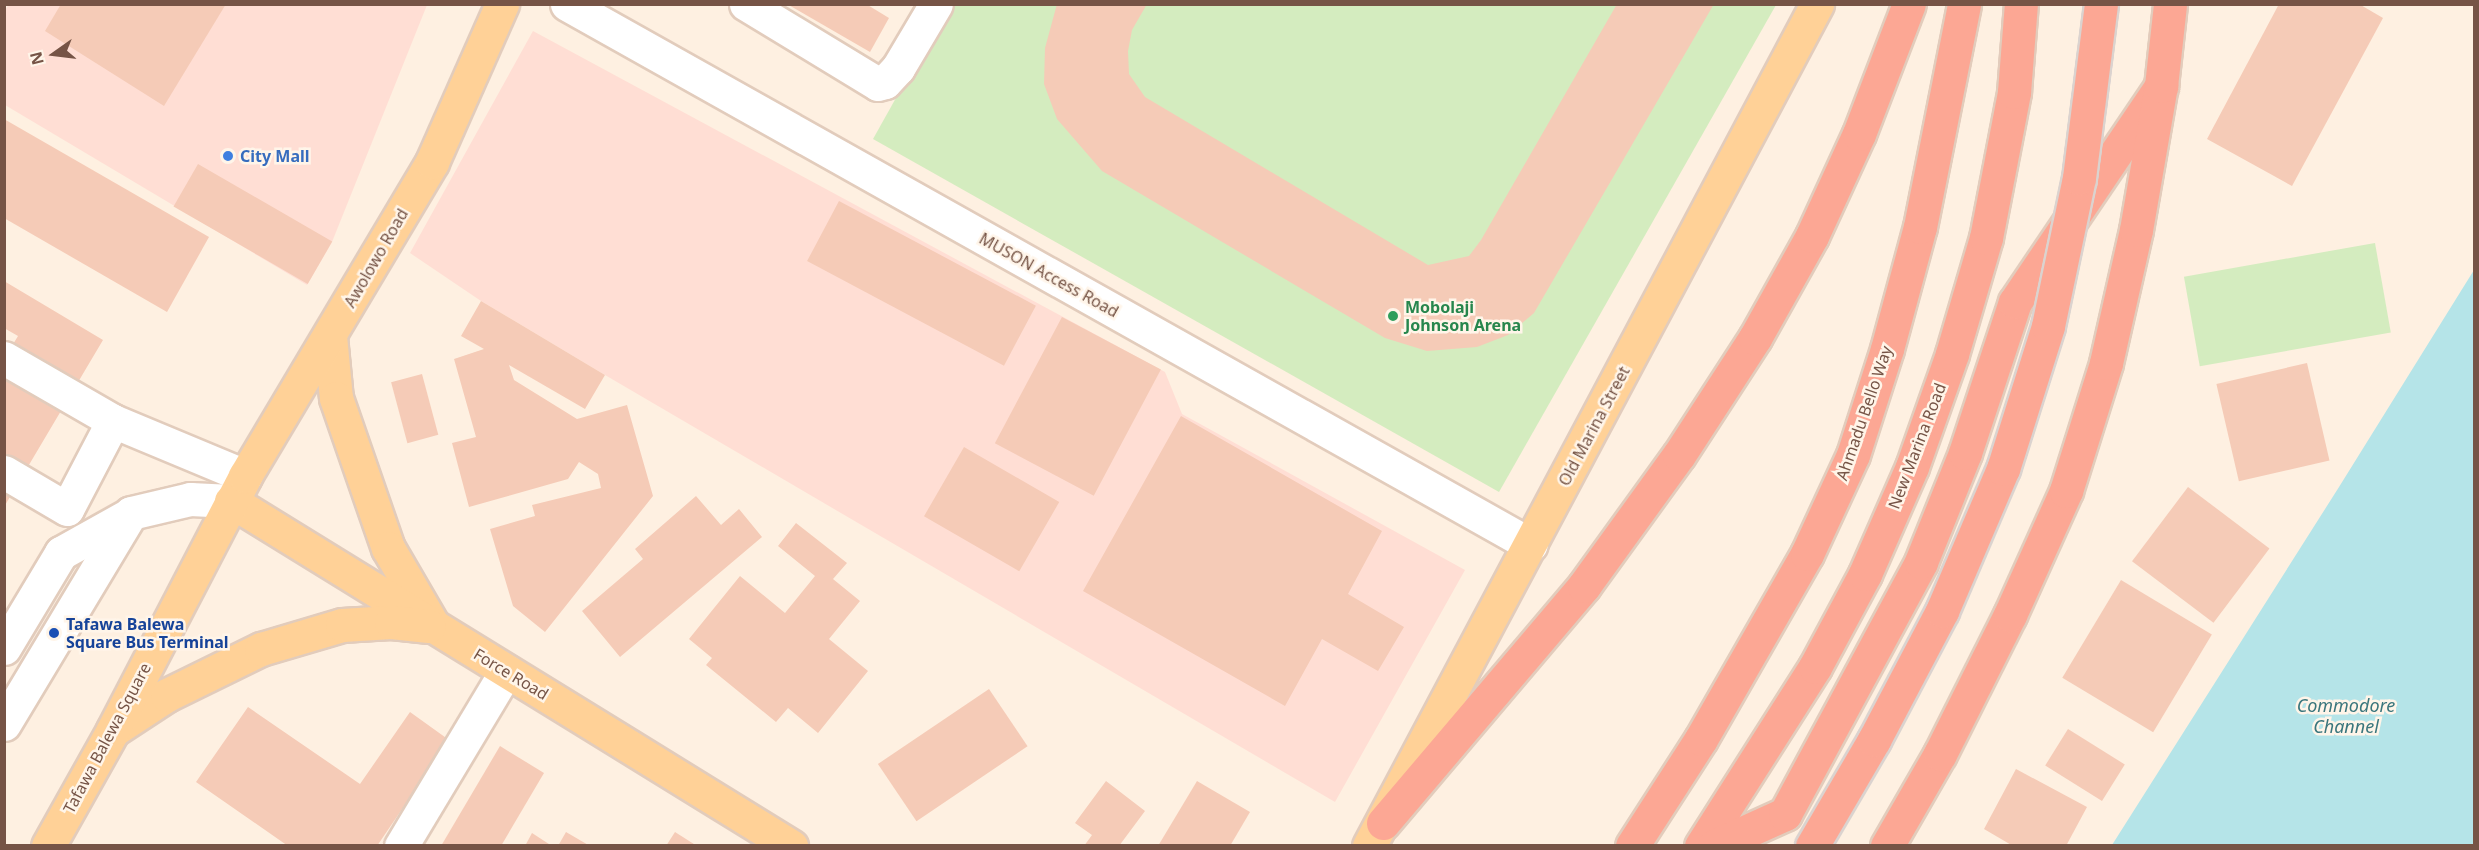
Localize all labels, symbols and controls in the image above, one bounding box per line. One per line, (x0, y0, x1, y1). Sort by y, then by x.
north arrow (24, 24, 84, 84)
text: N (24, 49, 49, 67)
place label: City Mall (240, 146, 310, 166)
marker: City Mall (221, 149, 235, 163)
street label: Awolowo Road (340, 205, 412, 311)
street label: MUSON Access Road (976, 229, 1122, 321)
place label: Mobolaji Johnson Arena (1405, 297, 1521, 335)
marker: Mobolaji Johnson Arena (1386, 309, 1400, 323)
street label: Ahmadu Bello Way (1832, 343, 1896, 483)
street label: Old Marina Street (1554, 363, 1634, 489)
street label: New Marina Road (1884, 380, 1950, 512)
place label: Tafawa Balewa Square Bus Terminal (66, 614, 229, 652)
marker: Tafawa Balewa Square Bus Terminal (47, 626, 61, 640)
street label: Force Road (470, 644, 552, 704)
street label: Tafawa Balewa Square (59, 660, 155, 816)
water label: Commodore Channel (2297, 695, 2395, 738)

